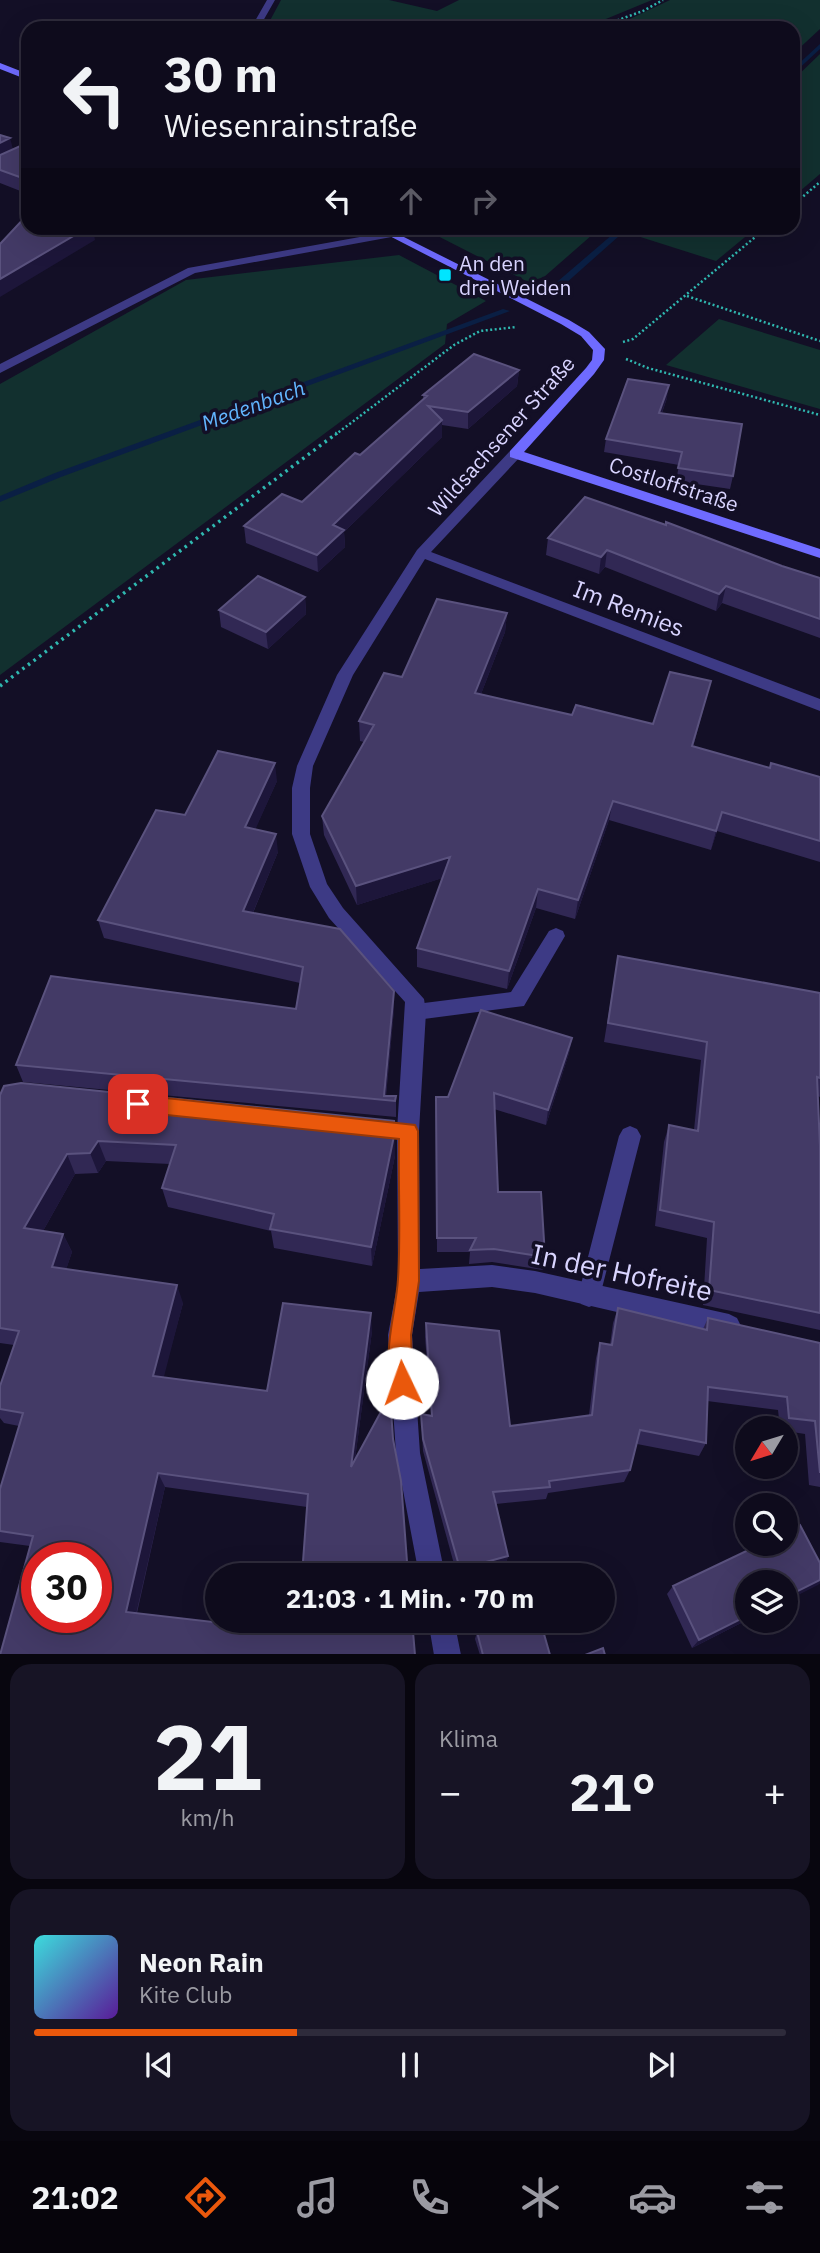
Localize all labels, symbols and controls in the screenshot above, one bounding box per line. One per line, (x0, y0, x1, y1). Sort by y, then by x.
text: 30 m (164, 42, 278, 105)
icon: left (49, 49, 140, 140)
text: Wiesenrainstraße (164, 104, 418, 146)
icon: left (319, 182, 357, 220)
icon: ahead (392, 182, 430, 220)
icon: right (465, 182, 503, 220)
place label: An den drei Weiden (459, 249, 571, 301)
marker: An den drei Weiden (437, 267, 453, 283)
street label: Wildsachsener Straße (421, 350, 581, 522)
water label: Medenbach (197, 373, 309, 437)
street label: Costloffstraße (606, 450, 742, 518)
street label: Im Remies (569, 572, 689, 644)
pin (108, 1074, 168, 1134)
icon: arrive (119, 1085, 157, 1123)
street label: In der Hofreite (528, 1235, 716, 1309)
position arrow (365, 1346, 439, 1420)
north arrow (735, 1416, 798, 1479)
map controls (735, 1416, 798, 1633)
button: search (735, 1493, 798, 1556)
speed limit sign: 30 (21, 1542, 112, 1633)
button: layers (735, 1570, 798, 1633)
text: 21:03 · 1 Min. · 70 m (286, 1581, 534, 1615)
text: 21 (153, 1697, 262, 1815)
text: Klima (439, 1723, 498, 1753)
text: 21° (569, 1758, 656, 1825)
text: − (439, 1767, 462, 1816)
text: + (763, 1767, 786, 1816)
text: km/h (180, 1802, 235, 1832)
text: Neon Rain (139, 1945, 264, 1979)
text: Kite Club (139, 1979, 232, 2009)
icon: previous (140, 2046, 178, 2084)
icon: pause (391, 2046, 429, 2084)
icon: next (642, 2046, 680, 2084)
icon: directions (181, 2173, 230, 2222)
icon: music (293, 2173, 342, 2222)
icon: phone (405, 2173, 454, 2222)
icon: climate (516, 2173, 565, 2222)
icon: car (628, 2173, 677, 2222)
icon: filters (740, 2173, 789, 2222)
text: 21:02 (31, 2176, 119, 2218)

